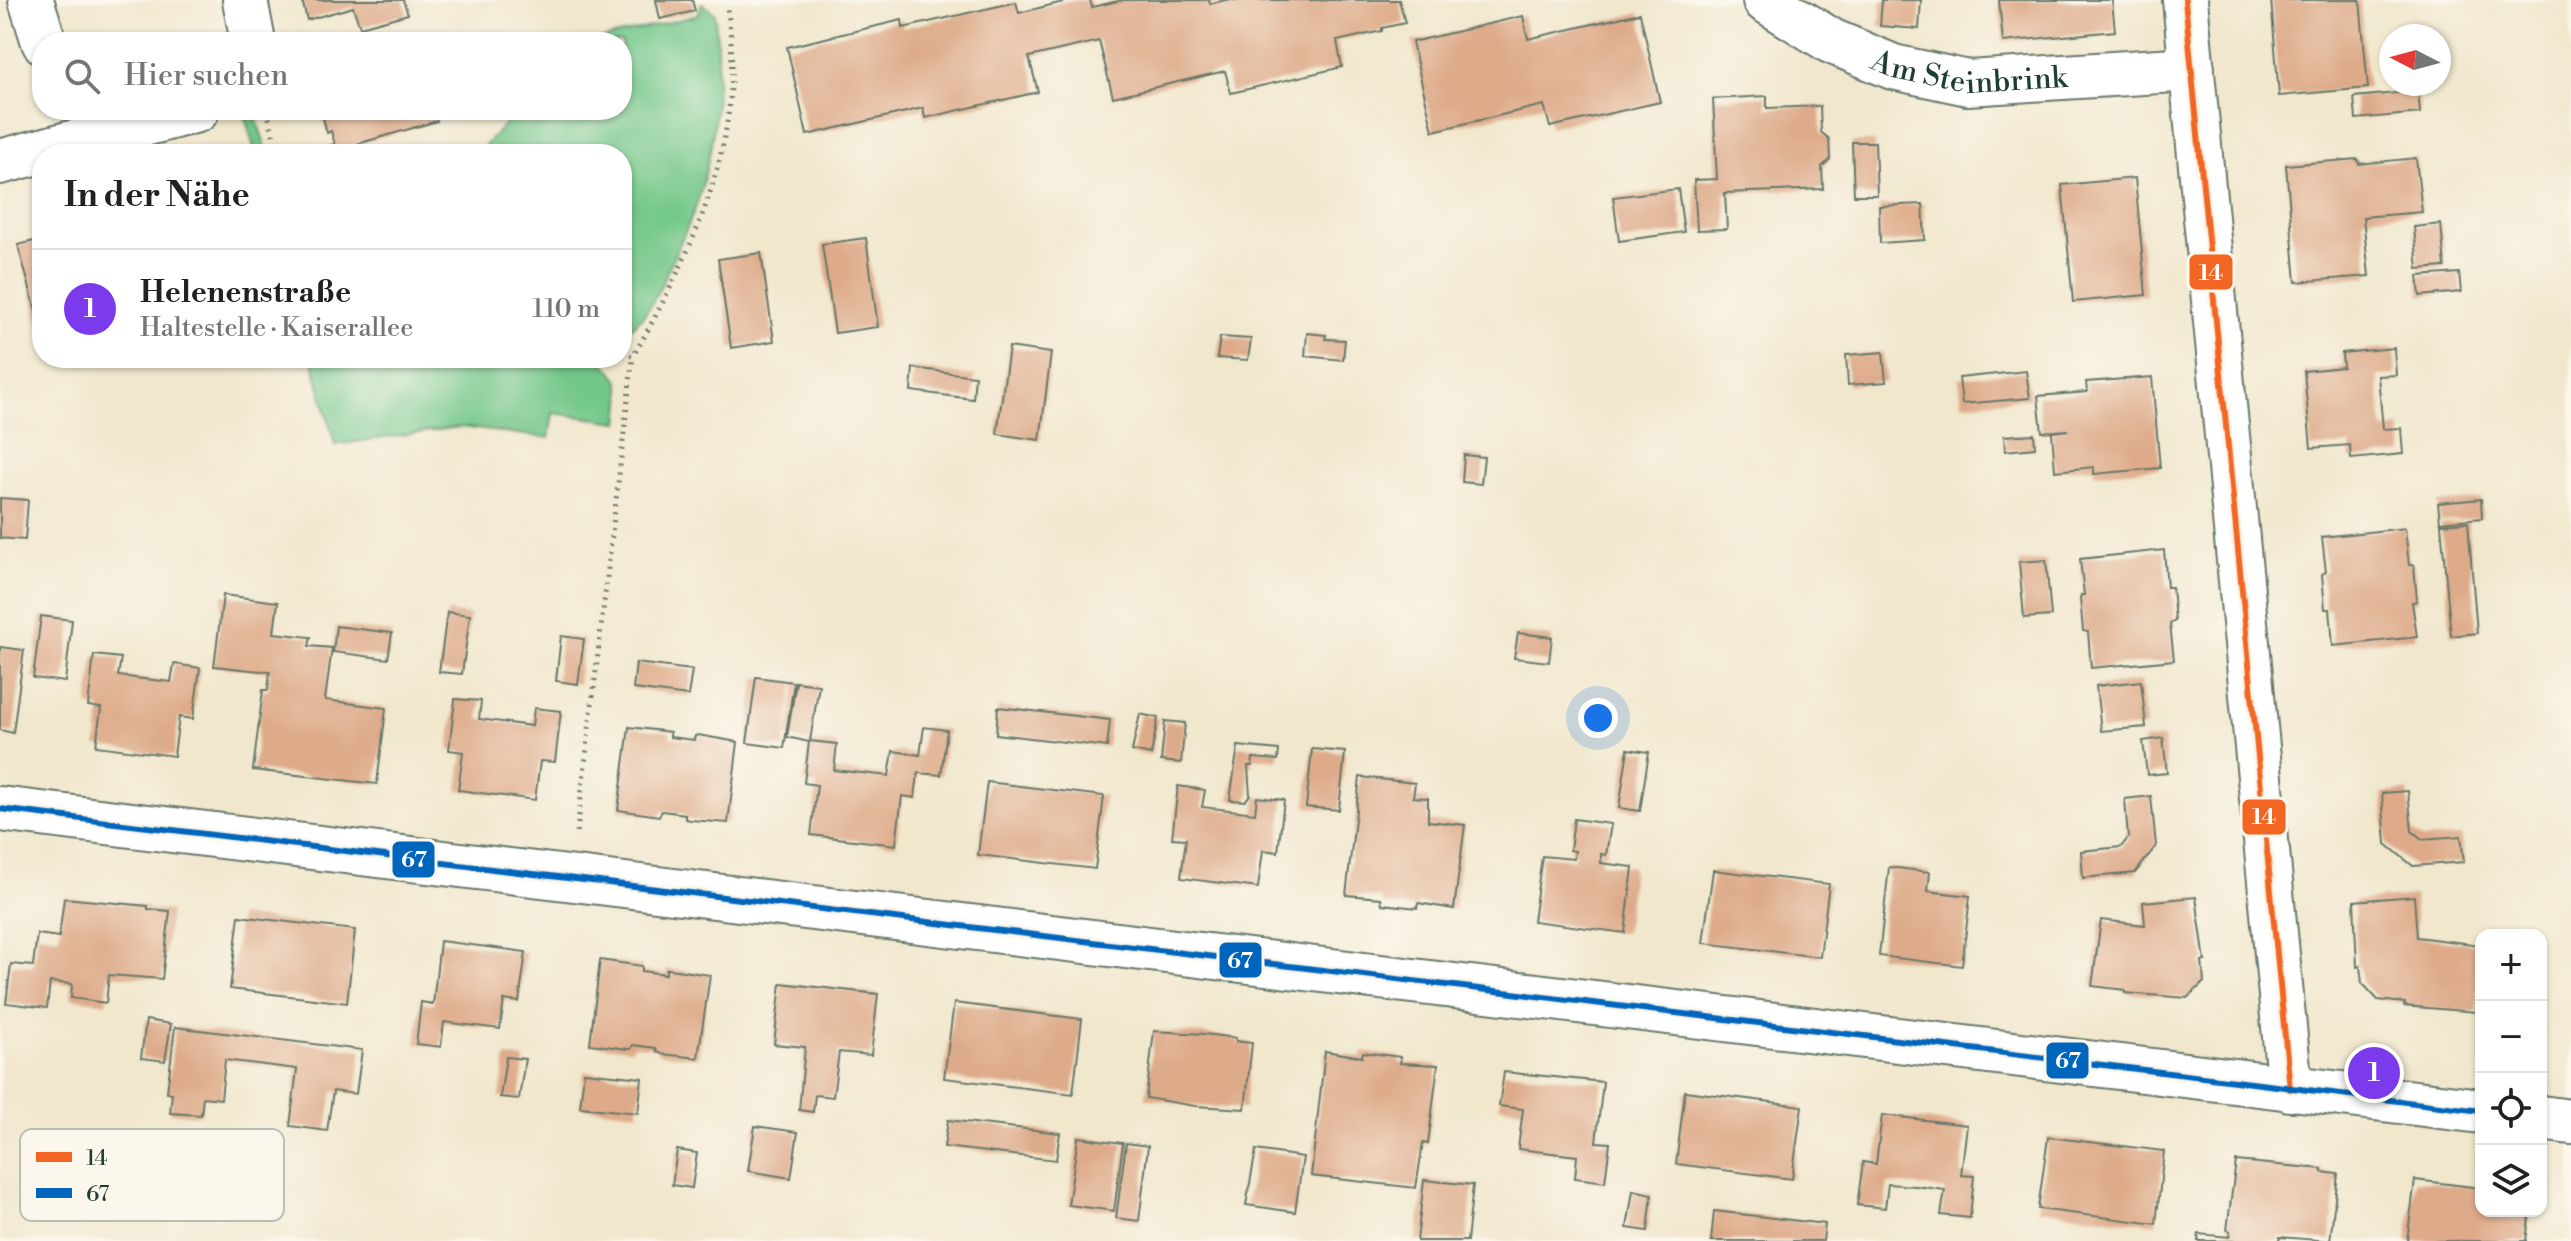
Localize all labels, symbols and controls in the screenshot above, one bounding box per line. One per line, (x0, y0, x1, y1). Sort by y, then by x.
north arrow (2379, 24, 2451, 96)
search box (32, 32, 632, 120)
street label: Am Steinbrink (1864, 42, 2070, 103)
icon: search (60, 54, 104, 98)
text: Hier suchen (124, 57, 288, 95)
text: In der Nähe (64, 175, 250, 217)
line badge: 14 (2188, 253, 2234, 291)
text: 14 (2199, 260, 2223, 287)
text: Helenenstraße (140, 274, 351, 312)
text: 1 (84, 293, 96, 325)
text: 110 m (532, 293, 600, 325)
text: Haltestelle · Kaiserallee (140, 312, 413, 344)
your location (1578, 698, 1618, 738)
line badge: 14 (2241, 798, 2287, 836)
text: 14 (2252, 804, 2276, 831)
line badge: 67 (391, 840, 436, 879)
text: 67 (401, 847, 427, 874)
map controls (2475, 929, 2547, 1217)
button: + (2475, 929, 2547, 1001)
line badge: 67 (1218, 941, 1263, 979)
text: 67 (1227, 948, 1253, 975)
button: − (2475, 1001, 2547, 1073)
line badge: 67 (2045, 1041, 2090, 1080)
pin: 1 (2348, 1043, 2400, 1103)
text: 67 (2055, 1048, 2081, 1075)
button: locate (2475, 1073, 2547, 1145)
legend (20, 1129, 284, 1221)
text: 14 (86, 1145, 108, 1172)
button: layers (2475, 1145, 2547, 1217)
text: 67 (86, 1181, 109, 1208)

